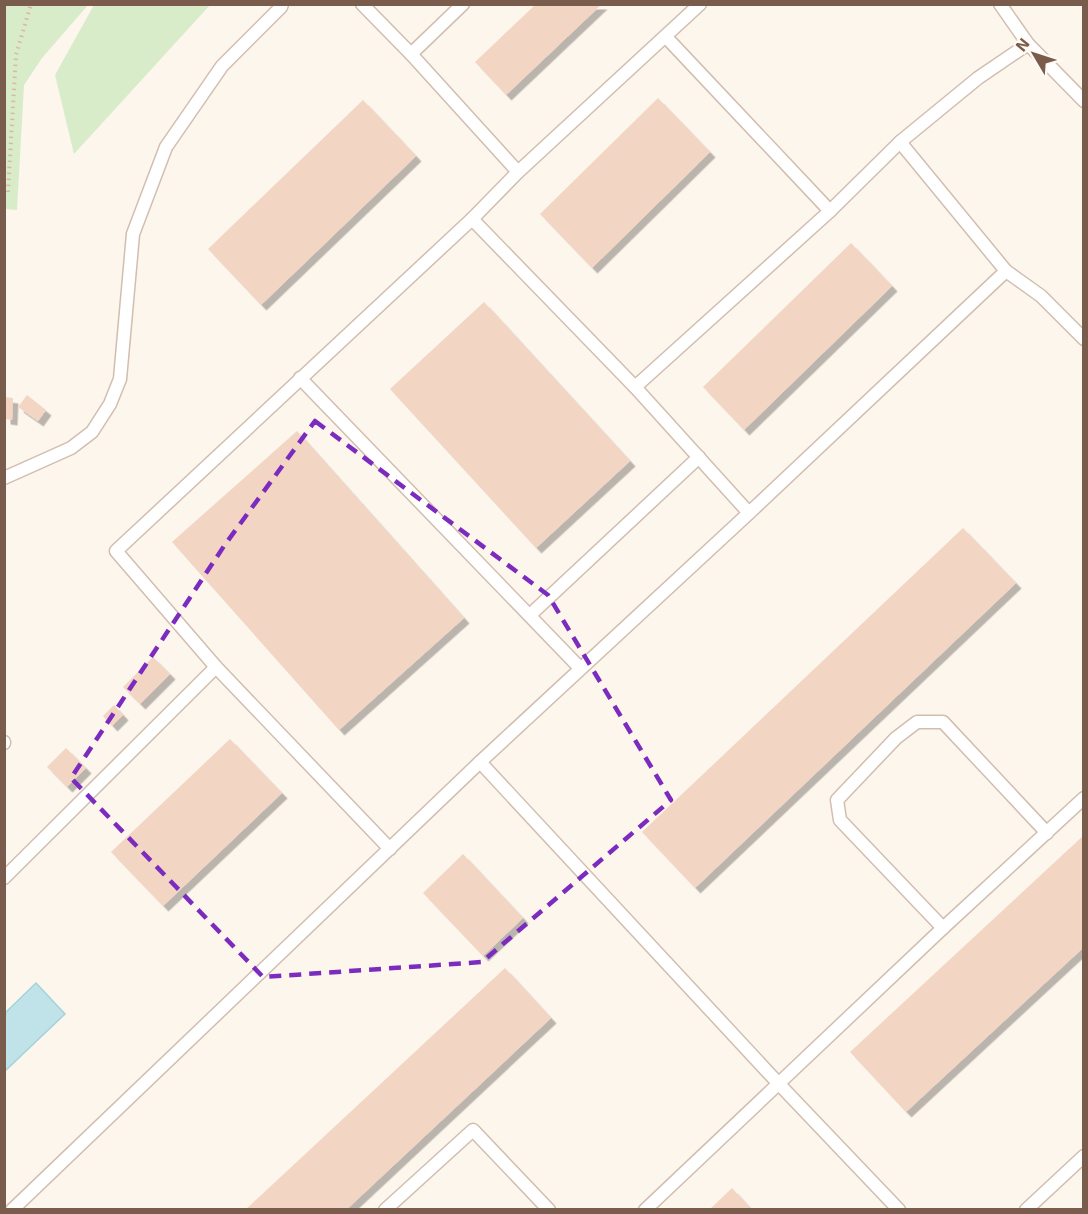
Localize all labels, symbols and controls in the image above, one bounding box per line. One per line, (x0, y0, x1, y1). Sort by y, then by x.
north arrow (1004, 24, 1064, 84)
text: N (1011, 34, 1033, 55)

